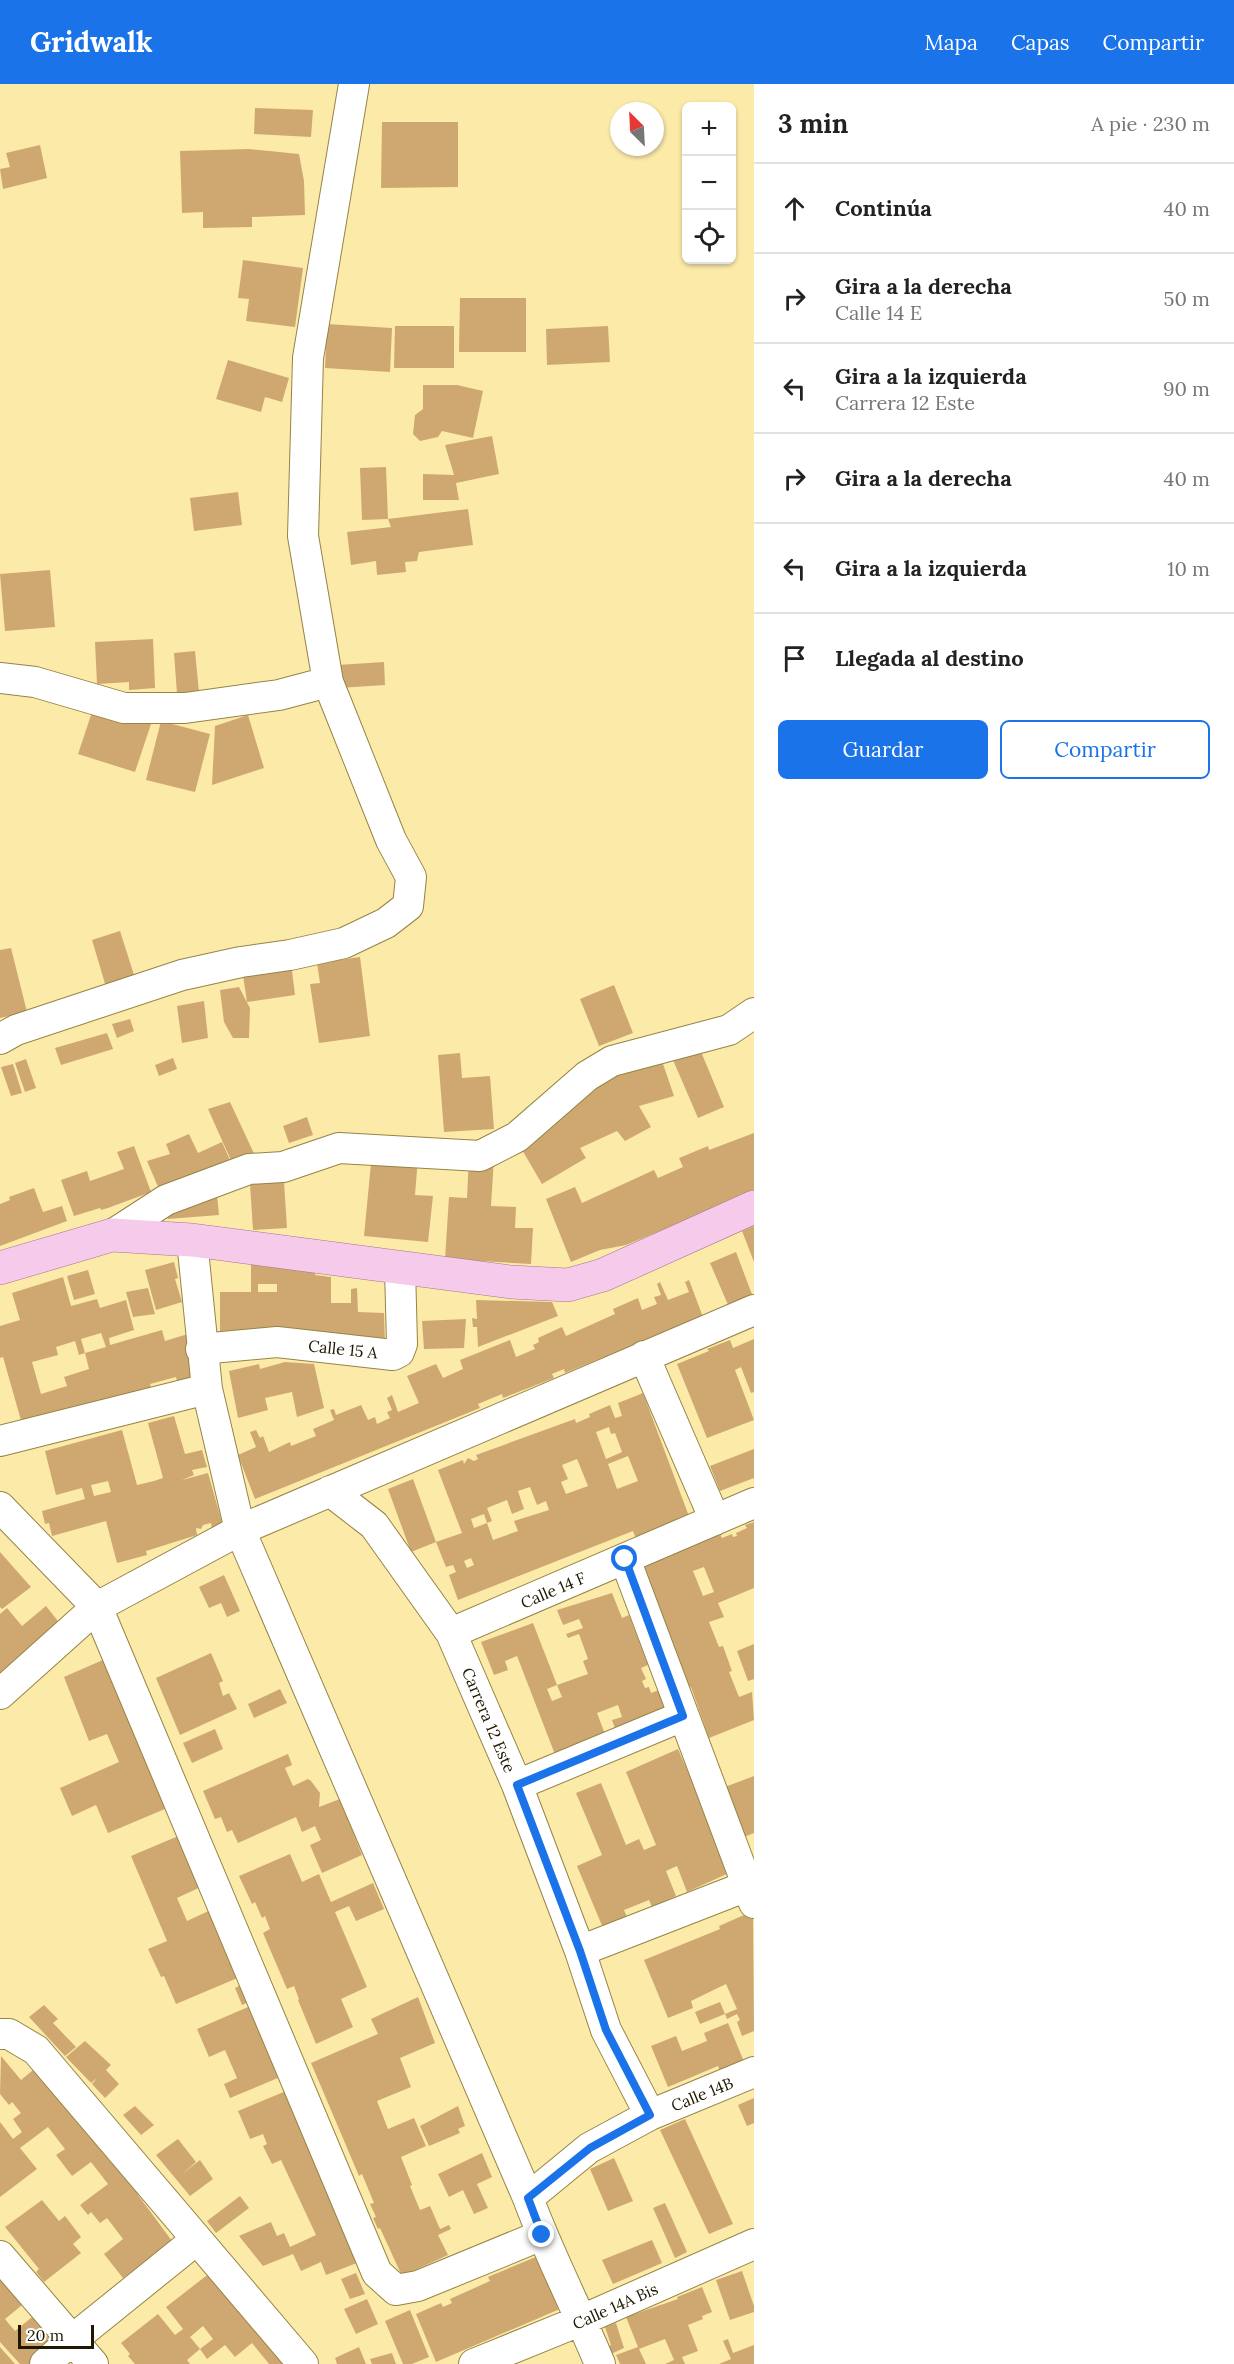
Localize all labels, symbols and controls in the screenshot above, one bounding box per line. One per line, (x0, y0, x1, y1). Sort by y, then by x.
text: Gridwalk (30, 24, 153, 60)
text: Mapa (924, 29, 978, 56)
text: Capas (1011, 29, 1070, 56)
text: Compartir (1103, 29, 1204, 56)
north arrow (610, 102, 664, 156)
map controls (682, 102, 736, 264)
button: + (682, 102, 736, 156)
text: 3 min (778, 107, 848, 140)
text: A pie · 230 m (1091, 111, 1210, 136)
button: − (682, 156, 736, 210)
icon: ahead (778, 192, 811, 225)
text: Continúa (835, 194, 932, 222)
text: 40 m (1164, 196, 1210, 221)
button: locate (682, 210, 736, 264)
text: Gira a la derecha (835, 272, 1012, 300)
icon: right (778, 282, 811, 315)
text: 50 m (1164, 286, 1210, 311)
text: Calle 14 E (835, 300, 922, 325)
text: Gira a la izquierda (835, 362, 1027, 390)
icon: left (778, 372, 811, 405)
text: 90 m (1163, 376, 1210, 401)
text: Carrera 12 Este (835, 390, 975, 415)
icon: right (778, 462, 811, 495)
text: Gira a la derecha (835, 464, 1012, 492)
text: 40 m (1164, 466, 1210, 491)
icon: left (778, 552, 811, 585)
text: Gira a la izquierda (835, 554, 1027, 582)
text: 10 m (1167, 556, 1210, 581)
icon: arrive (778, 642, 811, 675)
text: Llegada al destino (835, 644, 1024, 672)
button: Guardar (778, 720, 988, 779)
button: Compartir (1000, 720, 1210, 779)
street label: Calle 15 A (307, 1335, 380, 1363)
route start (611, 1545, 637, 1571)
street label: Calle 14 F (518, 1567, 589, 1613)
street label: Carrera 12 Este (458, 1665, 520, 1776)
street label: Calle 14B (668, 2072, 736, 2116)
route end (528, 2221, 554, 2247)
street label: Calle 14A Bis (569, 2278, 661, 2334)
scale bar (18, 2322, 94, 2350)
text: 20 m (27, 2325, 64, 2345)

